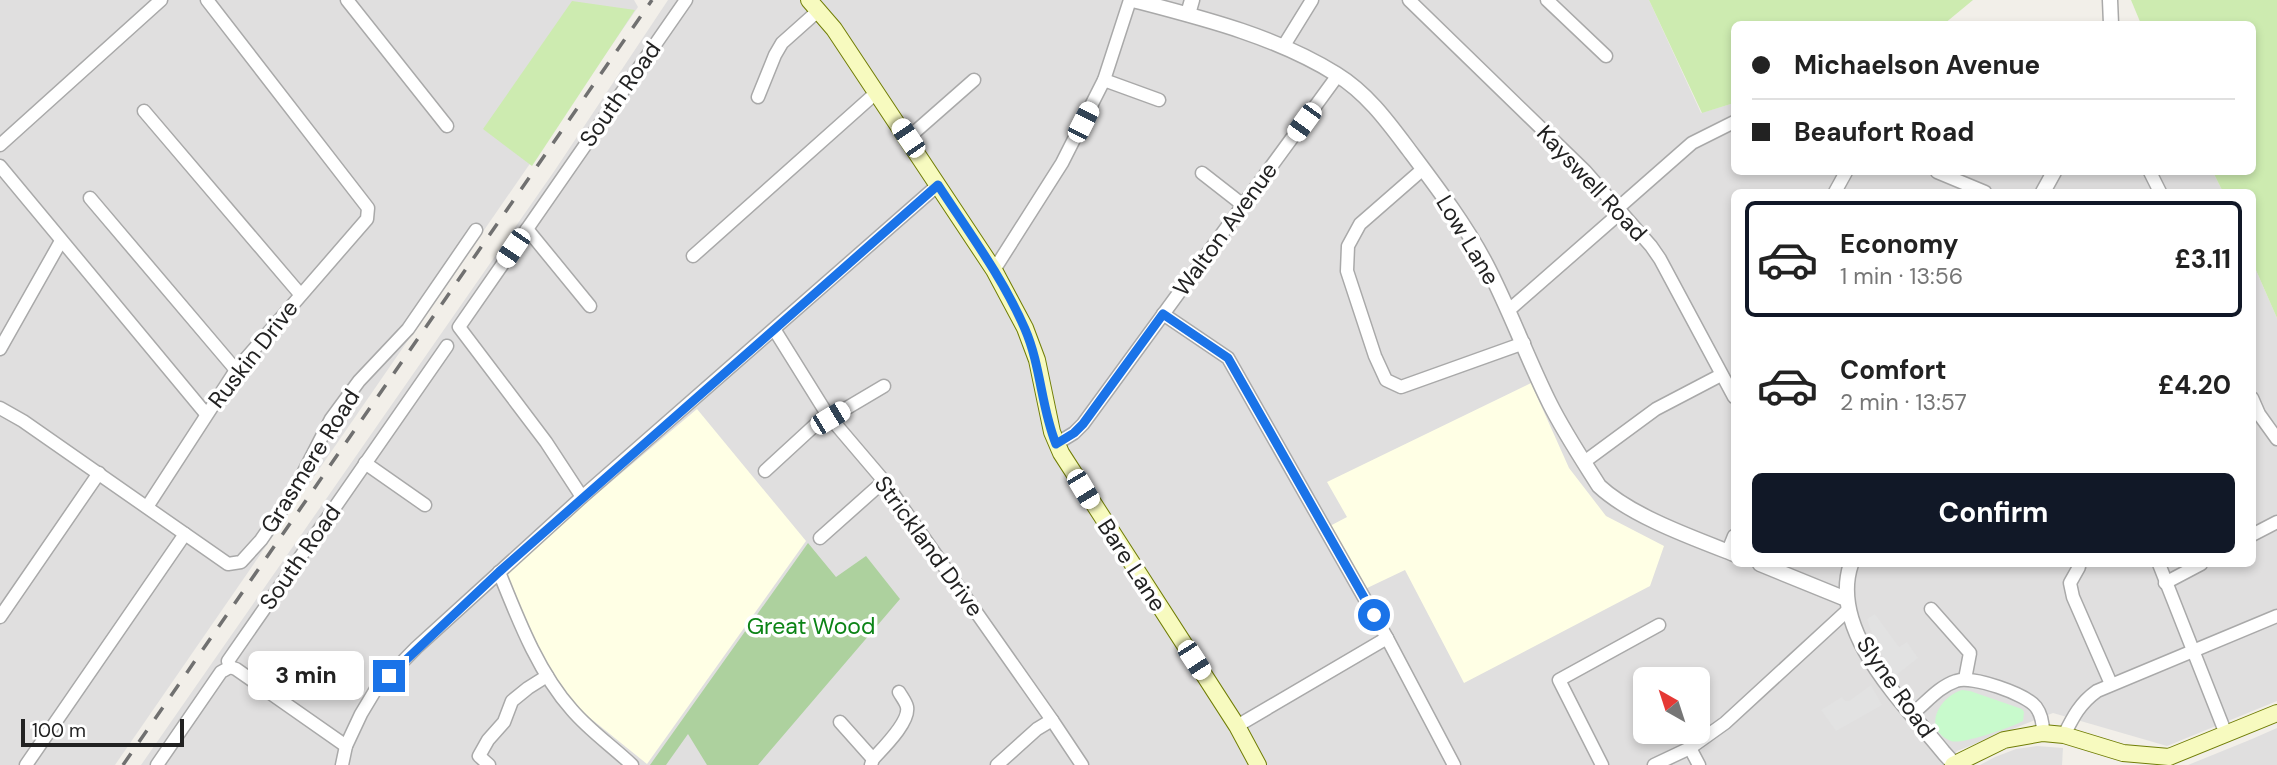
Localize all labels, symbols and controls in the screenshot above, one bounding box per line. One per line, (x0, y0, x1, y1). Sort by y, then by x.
street label: South Road (573, 35, 667, 153)
text: Michaelson Avenue (1794, 48, 2040, 82)
car (1065, 99, 1102, 145)
car (1284, 99, 1325, 145)
car (888, 115, 929, 161)
text: Beaufort Road (1794, 115, 1974, 149)
street label: Kayswell Road (1530, 118, 1654, 248)
street label: Walton Avenue (1166, 156, 1284, 302)
street label: Low Lane (1430, 190, 1506, 290)
car (493, 225, 534, 271)
text: Economy (1840, 227, 1958, 261)
icon: car (1756, 228, 1819, 291)
text: £3.11 (2174, 242, 2231, 276)
text: 1 min · 13:56 (1840, 261, 1963, 291)
street label: Ruskin Drive (201, 294, 305, 414)
text: Comfort (1840, 353, 1946, 387)
icon: car (1756, 354, 1819, 417)
text: £4.20 (2158, 368, 2231, 402)
street label: Grasmere Road (254, 383, 366, 539)
text: 2 min · 13:57 (1840, 387, 1967, 417)
car (807, 398, 854, 438)
car (1064, 466, 1103, 512)
street label: Strickland Drive (868, 470, 990, 622)
button: Confirm (1752, 473, 2235, 553)
street label: South Road (253, 498, 347, 616)
street label: Bare Lane (1091, 513, 1173, 617)
route start (1358, 599, 1390, 631)
park label: Great Wood (747, 611, 875, 641)
street label: Slyne Road (1850, 630, 1942, 744)
car (1174, 637, 1215, 683)
callout: 3 min (249, 652, 364, 700)
text: 3 min (275, 660, 337, 690)
route end (373, 660, 405, 692)
north arrow (1633, 667, 1710, 744)
map controls (1633, 667, 1710, 744)
scale bar (21, 716, 184, 748)
text: 100 m (32, 718, 86, 743)

